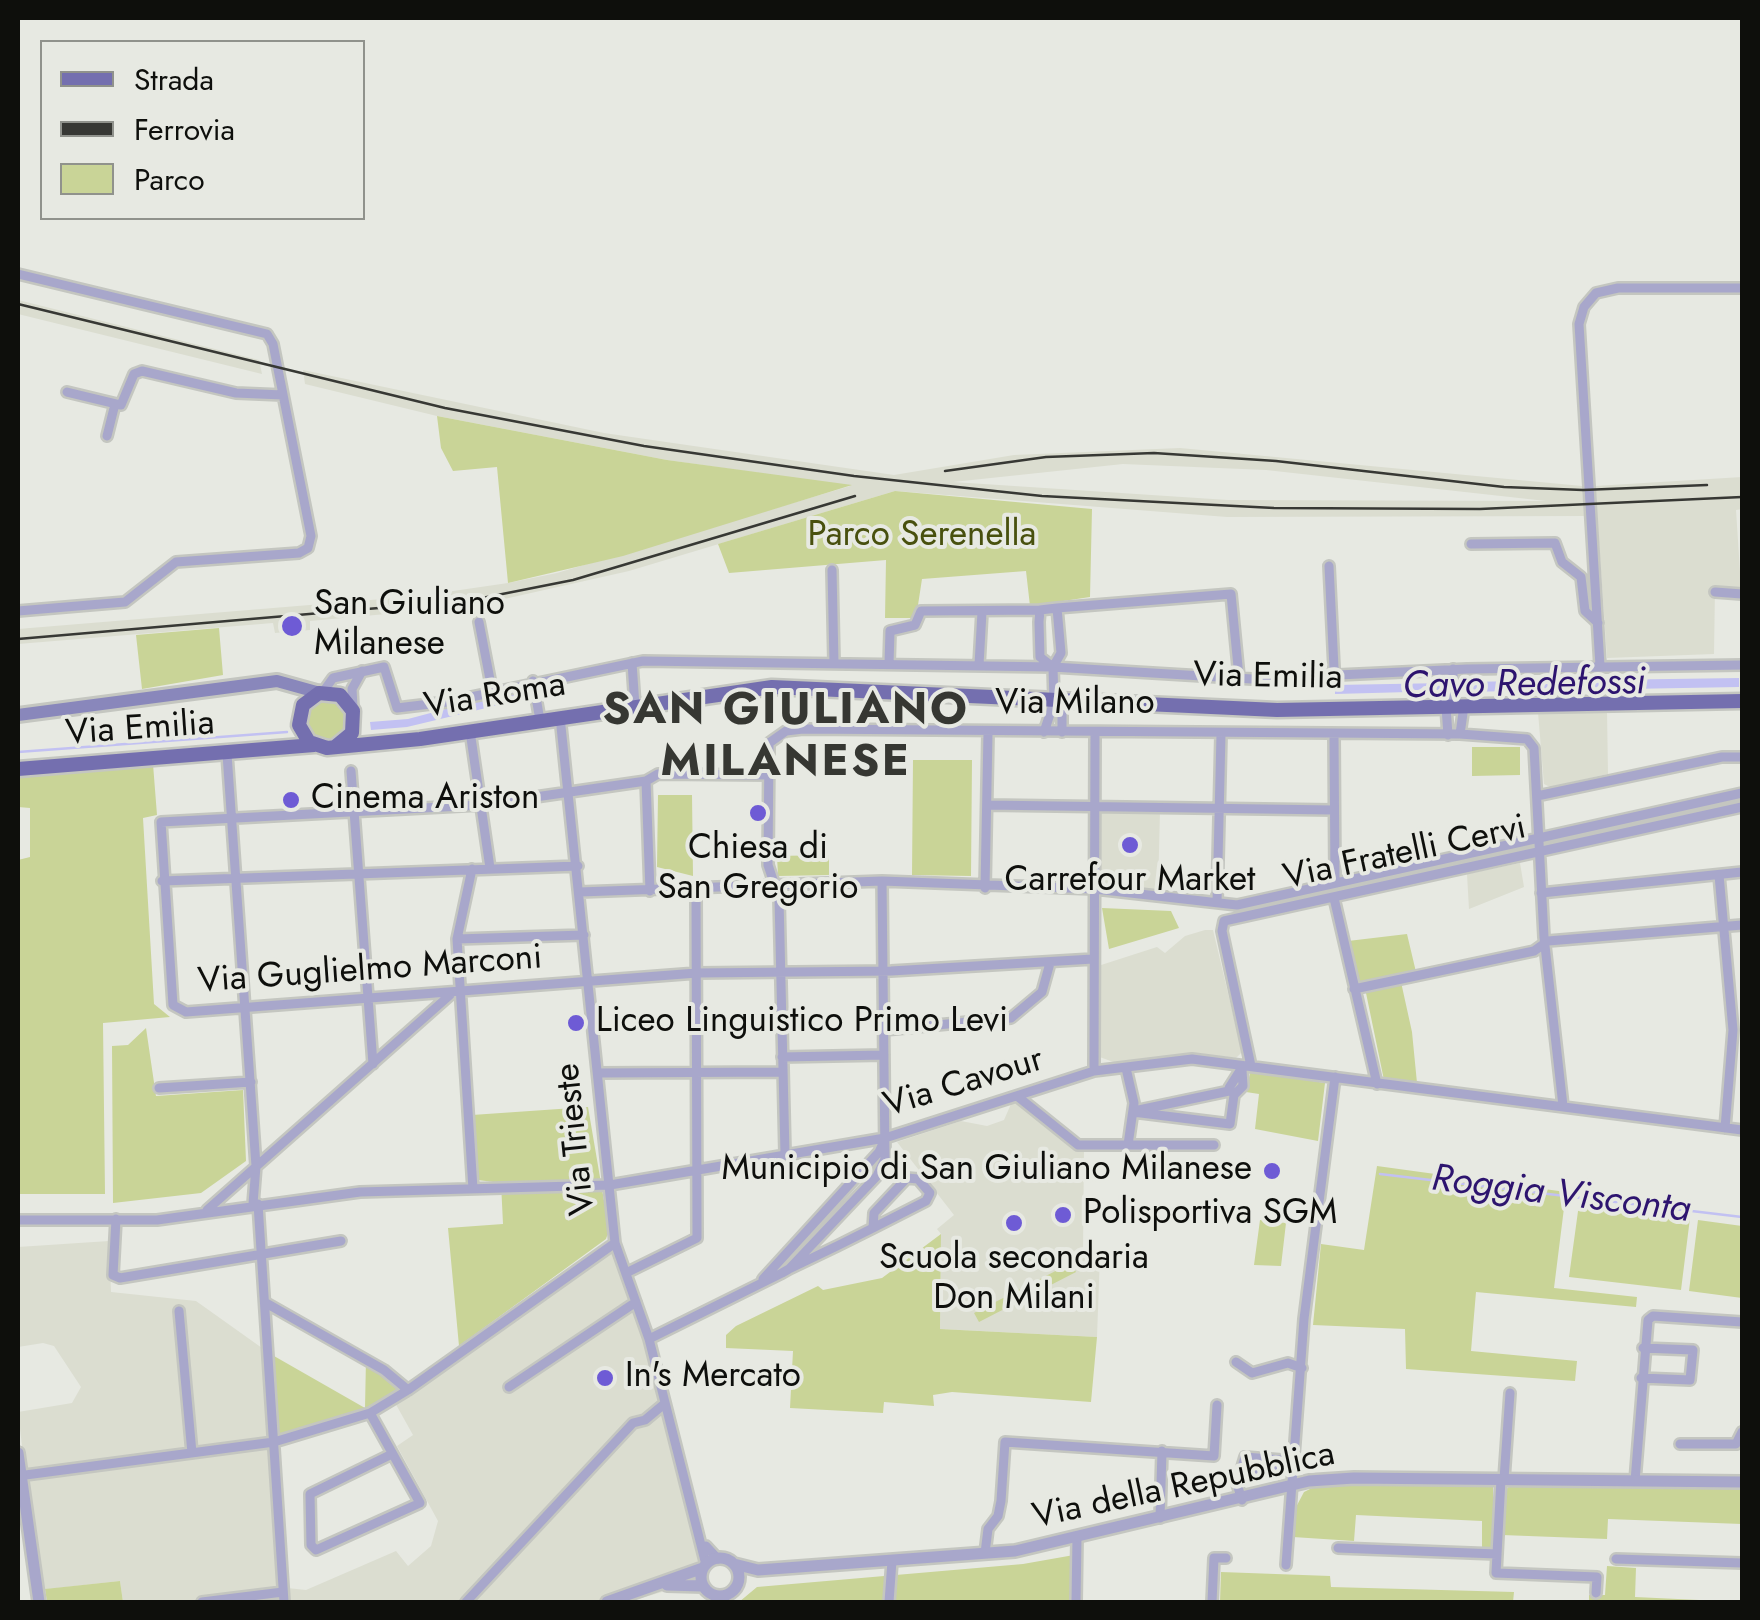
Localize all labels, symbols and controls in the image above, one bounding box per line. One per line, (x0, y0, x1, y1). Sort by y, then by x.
legend (40, 40, 365, 220)
text: Strada (134, 58, 214, 101)
text: Ferrovia (134, 108, 235, 151)
text: Parco (134, 158, 205, 201)
park label: Parco Serenella (808, 516, 1036, 558)
place label: San Giuliano Milanese (314, 585, 505, 667)
marker: San Giuliano Milanese (279, 613, 305, 639)
street label: Via Emilia (1193, 656, 1343, 700)
water label: Cavo Redefossi (1402, 661, 1646, 711)
street label: Via Roma (421, 665, 569, 729)
street label: Via Milano (995, 684, 1155, 726)
district label: SAN GIULIANO MILANESE (603, 685, 969, 791)
street label: Via Emilia (64, 704, 216, 756)
place label: Cinema Ariston (311, 779, 539, 821)
marker: Cinema Ariston (280, 789, 302, 811)
marker: Chiesa di San Gregorio (747, 802, 769, 824)
street label: Via Fratelli Cervi (1280, 808, 1530, 900)
place label: Chiesa di San Gregorio (658, 829, 858, 911)
marker: Carrefour Market (1119, 834, 1141, 856)
place label: Carrefour Market (1005, 861, 1255, 903)
street label: Via Guglielmo Marconi (196, 938, 544, 1004)
place label: Liceo Linguistico Primo Levi (596, 1002, 1008, 1044)
marker: Liceo Linguistico Primo Levi (565, 1012, 587, 1034)
street label: Via Cavour (879, 1040, 1049, 1128)
street label: Via Trieste (548, 1061, 606, 1217)
place label: Municipio di San Giuliano Milanese (721, 1150, 1252, 1192)
water label: Roggia Visconta (1429, 1157, 1693, 1235)
marker: Municipio di San Giuliano Milanese (1261, 1160, 1283, 1182)
place label: Polisportiva SGM (1083, 1194, 1337, 1236)
marker: Polisportiva SGM (1052, 1204, 1074, 1226)
marker: Scuola secondaria Don Milani (1003, 1212, 1025, 1234)
place label: Scuola secondaria Don Milani (879, 1239, 1149, 1321)
place label: In's Mercato (625, 1357, 801, 1399)
marker: In's Mercato (594, 1367, 616, 1389)
street label: Via della Repubblica (1029, 1434, 1339, 1540)

